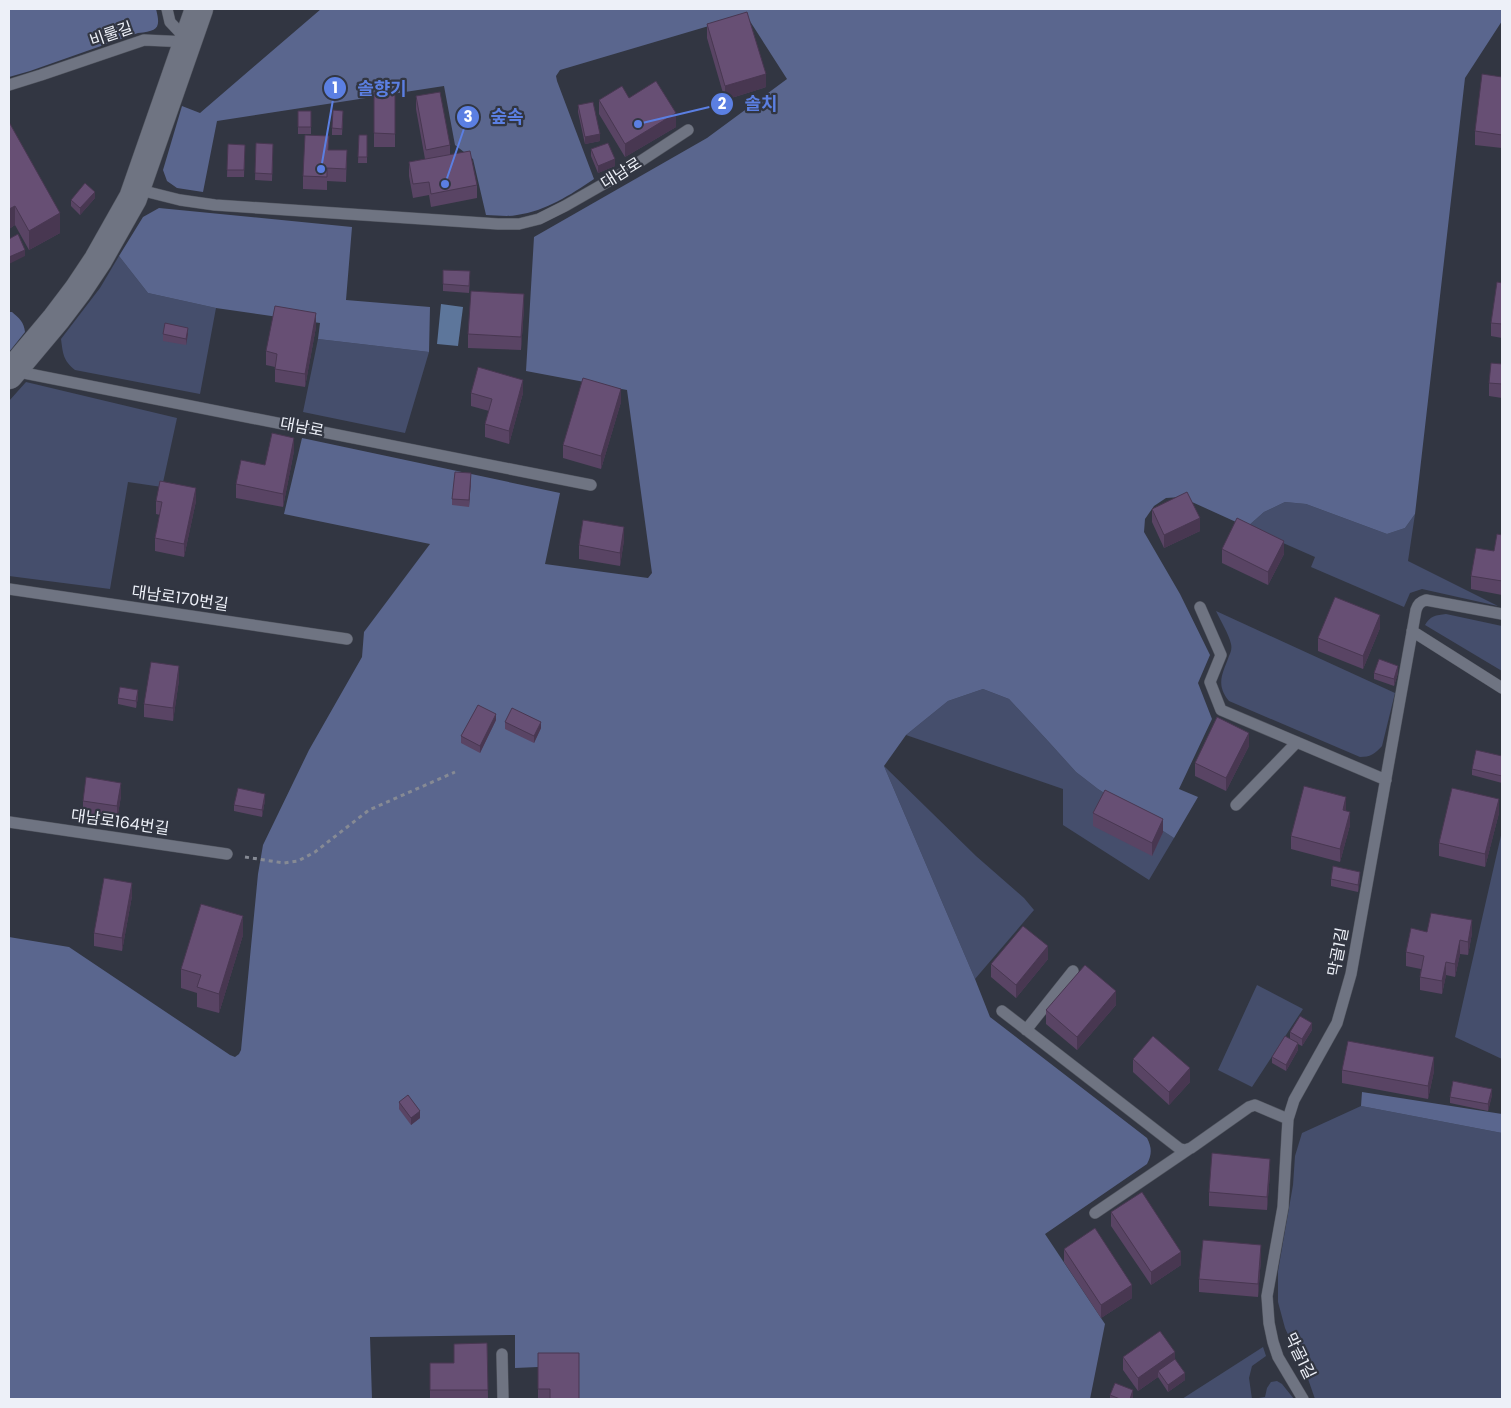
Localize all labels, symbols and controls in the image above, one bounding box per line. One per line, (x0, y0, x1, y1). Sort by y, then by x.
street label: 비룰길 (86, 16, 136, 52)
callout: 솔향기 (322, 72, 417, 105)
text: 솔향기 (357, 76, 407, 101)
text: 1 (332, 77, 338, 98)
callout: 솔치 (710, 88, 788, 121)
text: 솔치 (744, 91, 778, 116)
text: 2 (718, 93, 727, 114)
callout: 숲속 (456, 100, 534, 133)
text: 숲속 (490, 104, 524, 129)
text: 3 (463, 106, 473, 127)
street label: 대남로 (596, 151, 646, 194)
street label: 대남로 (278, 411, 326, 443)
street label: 대남로170번길 (130, 580, 230, 616)
street label: 대남로164번길 (69, 804, 171, 840)
street label: 막골1길 (1322, 926, 1354, 978)
street label: 막골1길 (1279, 1329, 1321, 1383)

